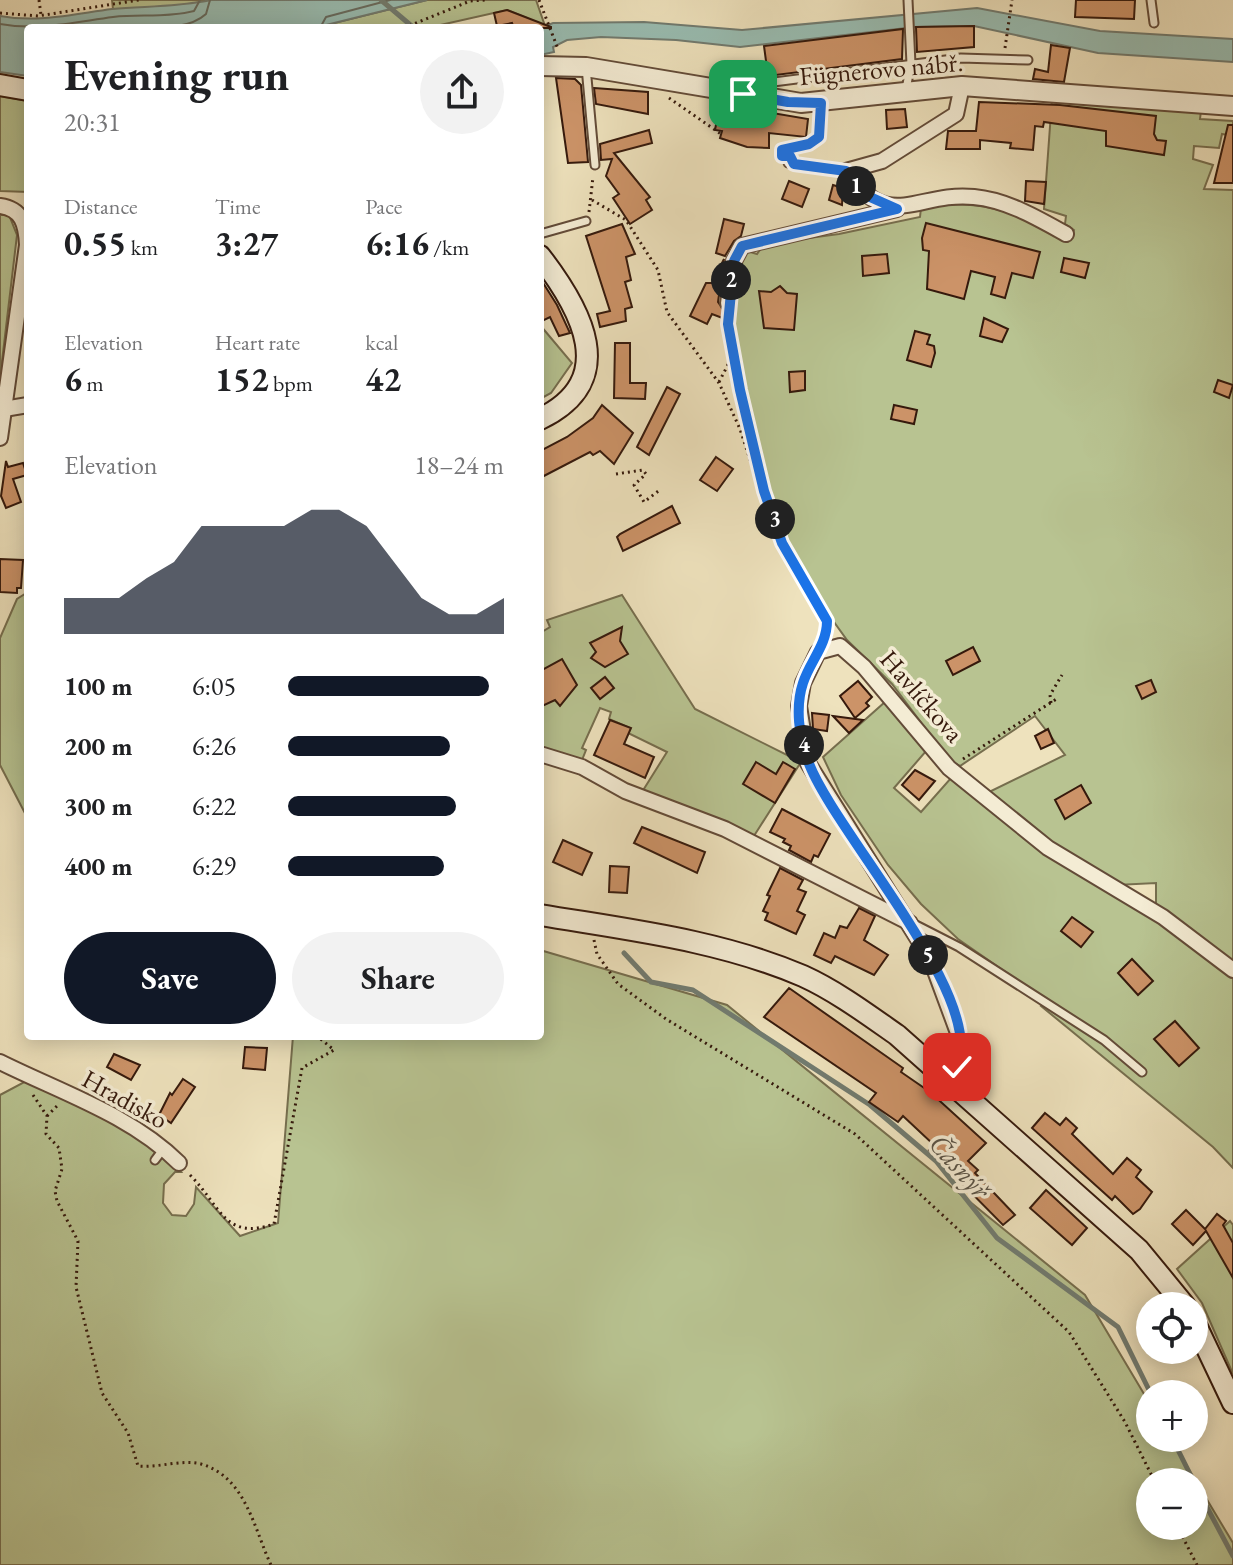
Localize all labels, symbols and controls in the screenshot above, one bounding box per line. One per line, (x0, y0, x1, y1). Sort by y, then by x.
street label: Fügnerovo nábř. (798, 45, 964, 93)
text: Evening run (64, 46, 289, 103)
button: share (420, 50, 504, 134)
pin (709, 60, 777, 128)
icon: arrive (721, 72, 765, 116)
text: 20:31 (64, 105, 120, 139)
pin: 1 (836, 166, 876, 206)
text: 1 (850, 171, 862, 200)
text: Distance (64, 192, 137, 221)
text: Time (215, 192, 260, 221)
text: Pace (365, 192, 402, 221)
text: 0.55 (64, 221, 126, 265)
text: 3:27 (215, 221, 278, 265)
text: 6:16 (365, 221, 429, 265)
text: km (126, 233, 158, 262)
text: /km (429, 233, 470, 262)
pin: 2 (711, 260, 751, 300)
text: 2 (725, 265, 737, 294)
text: Elevation (64, 328, 143, 357)
text: Heart rate (215, 328, 300, 357)
text: kcal (365, 328, 398, 357)
text: 6 (64, 357, 82, 401)
text: 152 (215, 357, 269, 401)
text: 42 (365, 357, 401, 401)
text: m (82, 369, 104, 398)
text: bpm (269, 369, 313, 398)
text: Elevation (64, 448, 158, 482)
text: 18–24 m (414, 448, 504, 482)
pin: 3 (755, 499, 795, 539)
text: 3 (769, 504, 781, 533)
street label: Havlíčkova (873, 643, 972, 750)
text: 100 m (64, 669, 132, 703)
text: 6:05 (192, 669, 236, 703)
pin: 4 (784, 725, 824, 765)
text: 200 m (64, 729, 132, 763)
text: 6:26 (192, 729, 236, 763)
text: 4 (798, 730, 810, 759)
text: 300 m (64, 789, 132, 823)
text: 6:22 (192, 789, 236, 823)
text: 400 m (64, 849, 132, 883)
text: 6:29 (192, 849, 236, 883)
button: Save (64, 932, 276, 1024)
button: Share (292, 932, 504, 1024)
pin: 5 (908, 935, 948, 975)
text: 5 (922, 940, 934, 969)
pin (923, 1033, 991, 1101)
icon: check (935, 1045, 979, 1089)
street label: Hradisko (76, 1062, 174, 1136)
water label: Časnýř (921, 1126, 999, 1207)
map controls (1136, 1292, 1208, 1540)
button: locate (1136, 1292, 1208, 1364)
button: + (1136, 1380, 1208, 1452)
button: − (1136, 1468, 1208, 1540)

